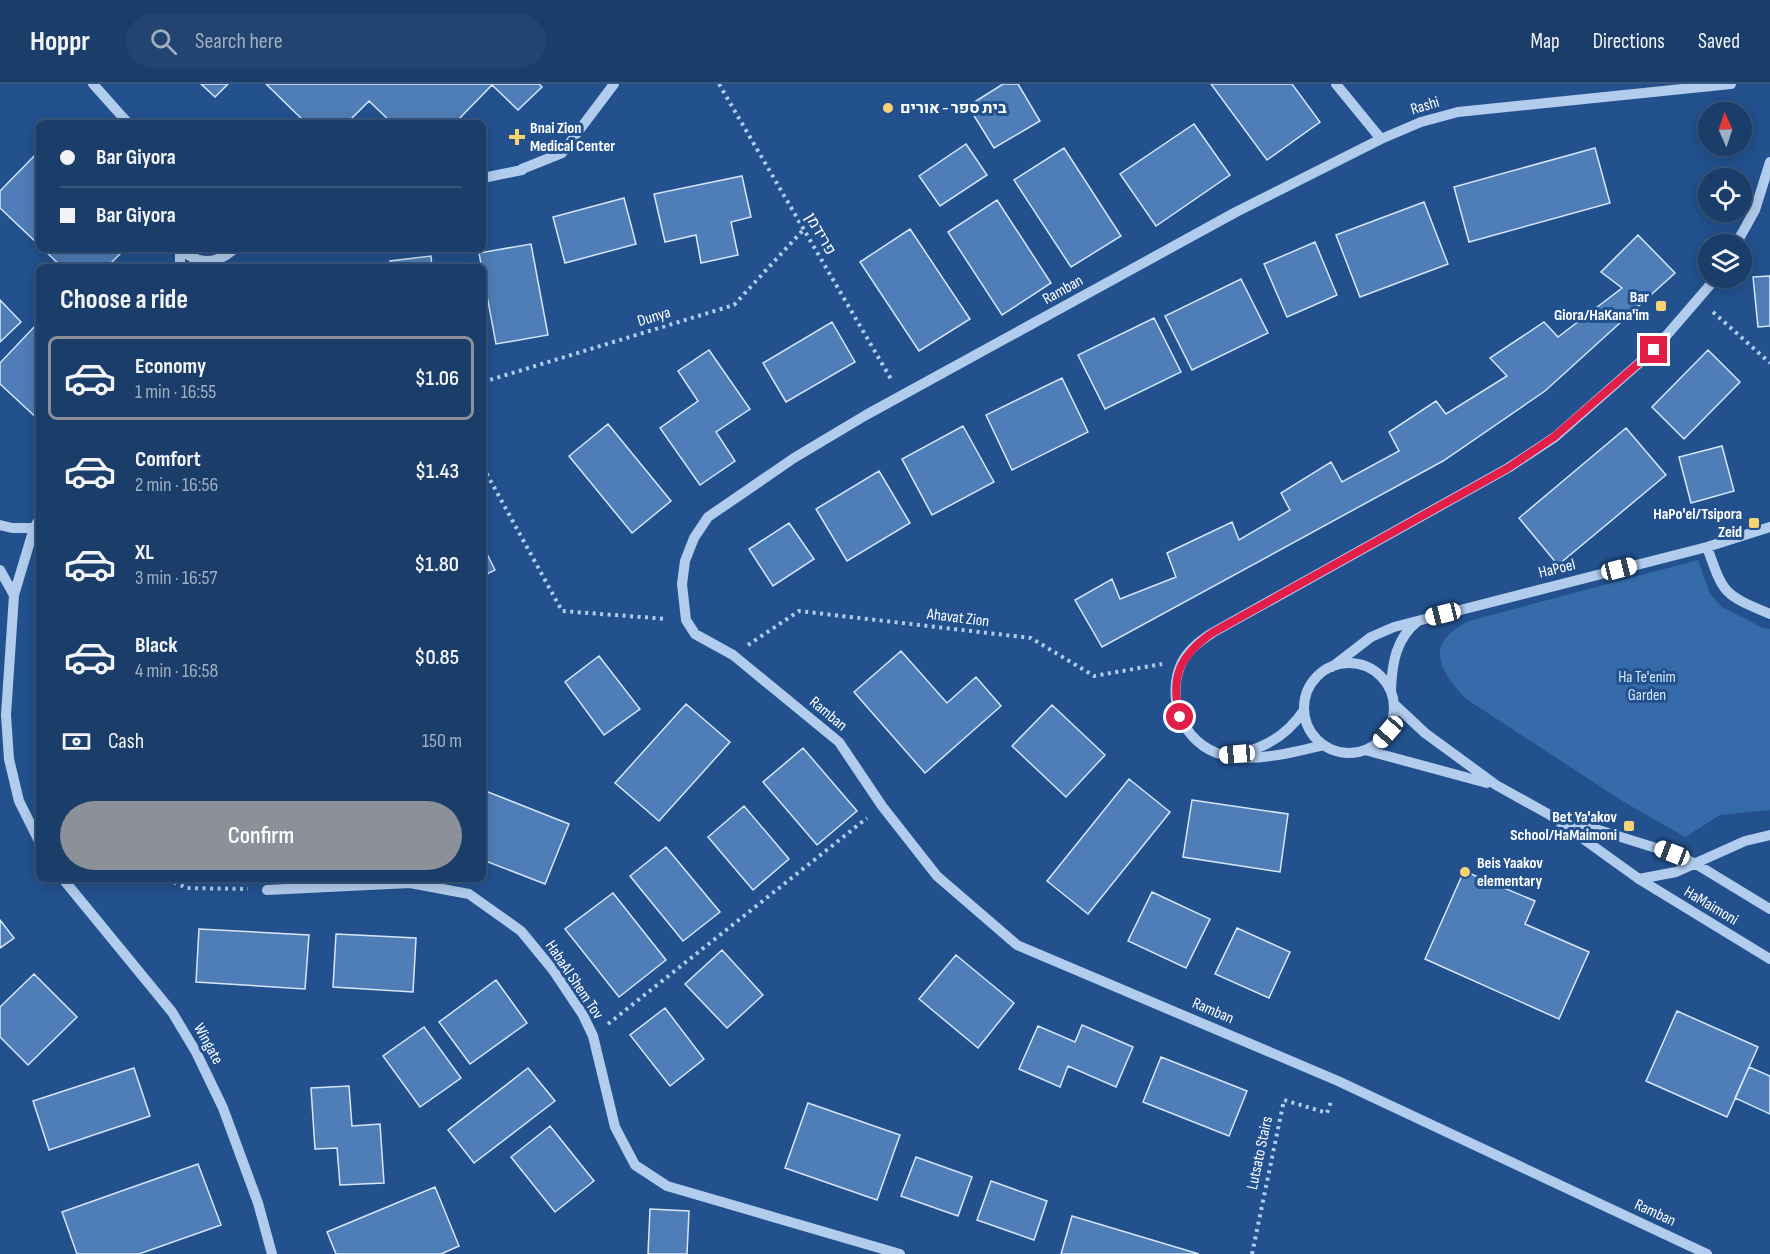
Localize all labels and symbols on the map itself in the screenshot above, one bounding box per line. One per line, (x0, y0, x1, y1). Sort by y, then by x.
street label: Rashi (1408, 93, 1442, 119)
place label: בית ספר - אורים (900, 99, 1007, 118)
marker: בית ספר - אורים (881, 101, 895, 115)
north arrow (1698, 102, 1752, 156)
place label: Bnai Zion Medical Center (530, 119, 615, 156)
marker: Bnai Zion Medical Center (508, 128, 526, 146)
street label: פרידמן (800, 209, 840, 259)
street label: Ramban (1039, 271, 1087, 309)
place label: Bar Giora/HaKana'im (1554, 288, 1649, 325)
marker: Bar Giora/HaKana'im (1654, 299, 1668, 313)
street label: Dunya (635, 303, 673, 331)
route end (1640, 336, 1667, 363)
place label: HaPo'el/Tsipora Zeid (1653, 505, 1742, 542)
marker: HaPo'el/Tsipora Zeid (1747, 516, 1761, 530)
street label: HaPoel (1537, 555, 1577, 583)
car (1599, 556, 1639, 582)
car (1423, 601, 1463, 627)
street label: Ahavat Zion (925, 605, 990, 631)
park label: Ha Te'enim Garden (1618, 668, 1676, 705)
street label: Ramban (805, 693, 851, 735)
route start (1166, 703, 1193, 730)
car (1369, 713, 1407, 751)
car (1218, 743, 1256, 765)
place label: Bet Ya'akov School/HaMaimoni (1510, 808, 1617, 845)
marker: Bet Ya'akov School/HaMaimoni (1622, 819, 1636, 833)
car (1652, 838, 1692, 868)
place label: Beis Yaakov elementary (1477, 854, 1543, 891)
marker: Beis Yaakov elementary (1458, 865, 1472, 879)
street label: HaMaimoni (1681, 882, 1741, 930)
street label: HabaAl Shem Tov (541, 937, 607, 1023)
street label: Ramban (1189, 994, 1237, 1028)
street label: Wingate (189, 1020, 227, 1068)
street label: Lutsato Stairs (1243, 1115, 1277, 1191)
street label: Ramban (1631, 1195, 1679, 1231)

